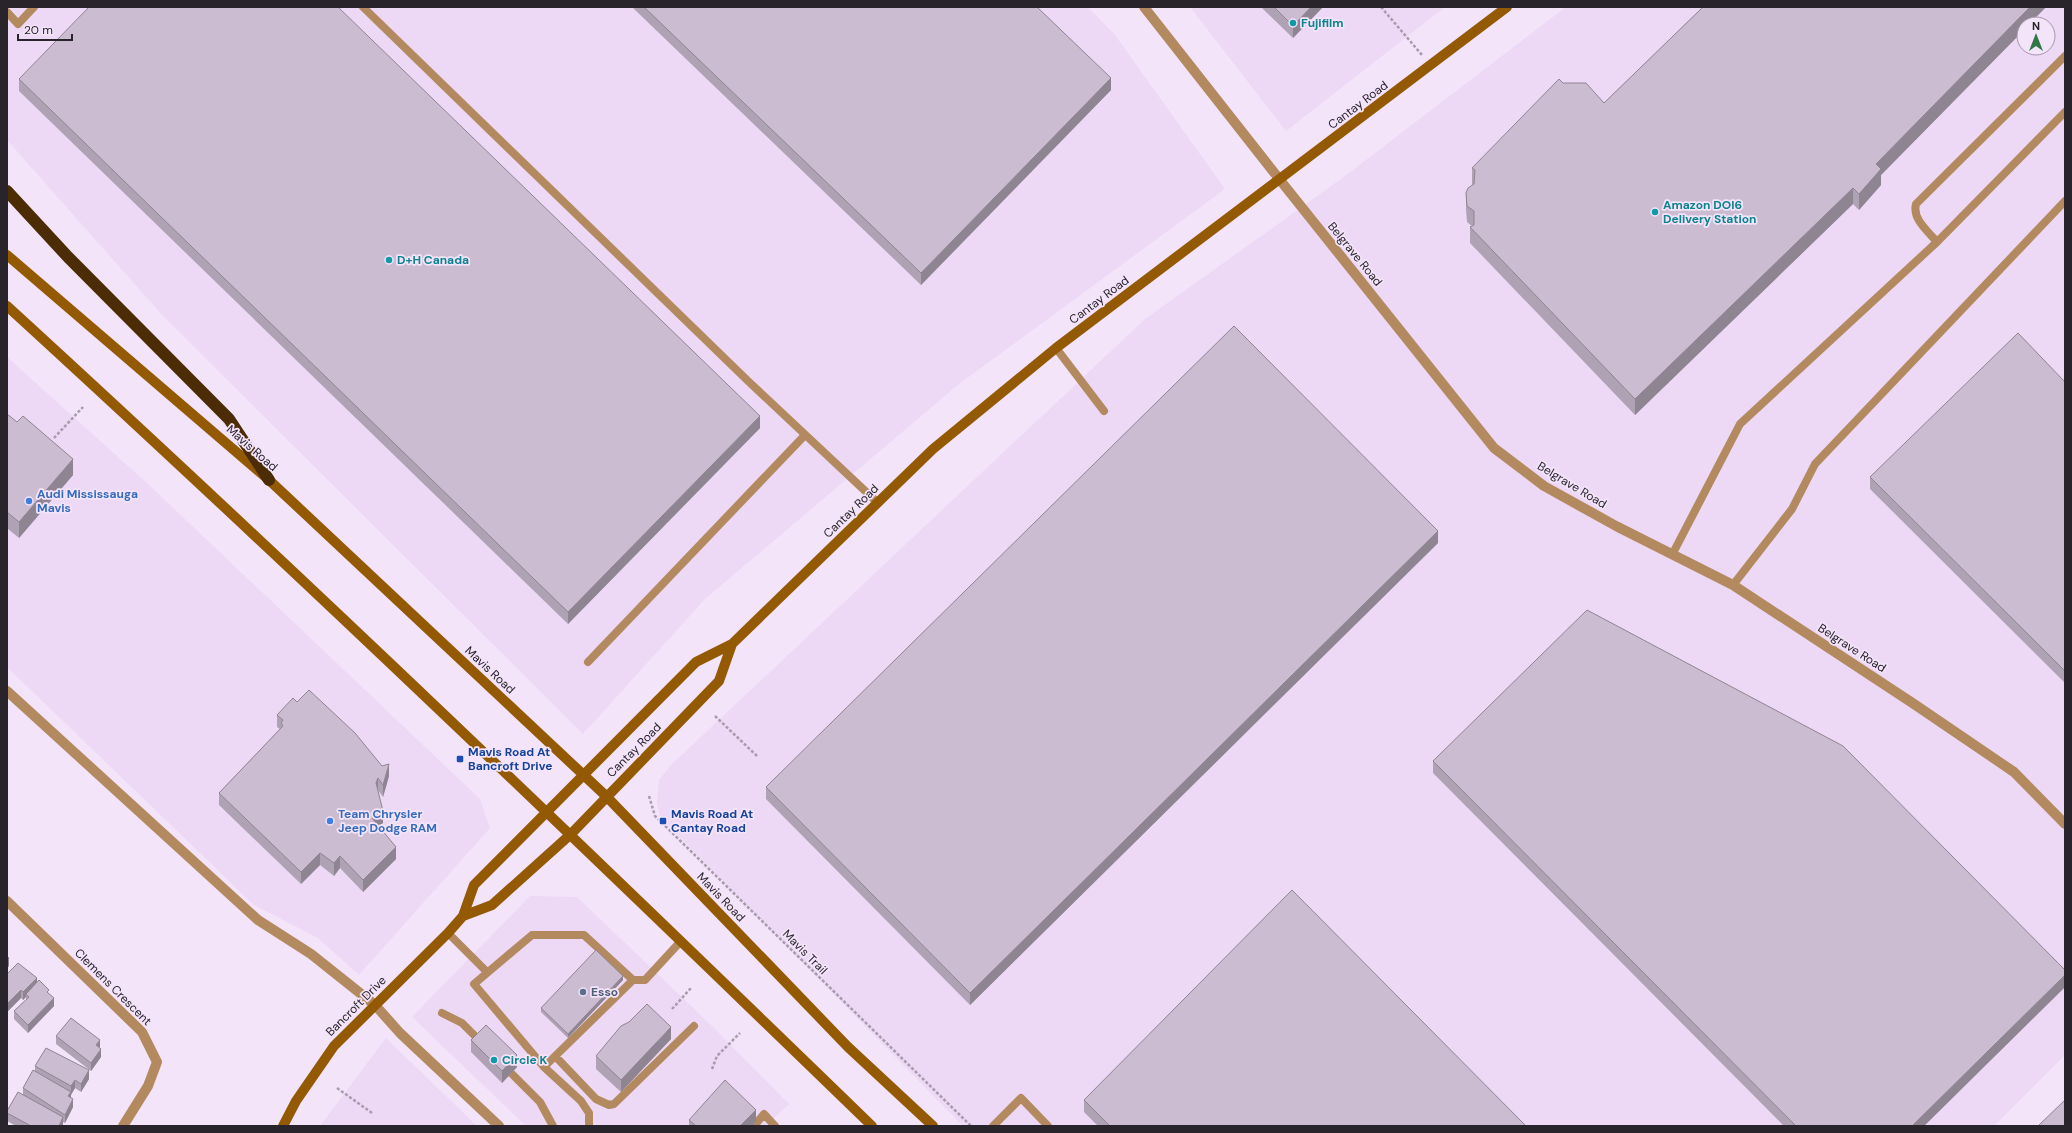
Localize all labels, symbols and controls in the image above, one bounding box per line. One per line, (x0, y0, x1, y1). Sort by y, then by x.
place label: Fujifilm (1301, 15, 1343, 31)
scale bar (18, 16, 72, 42)
north arrow (2016, 16, 2056, 56)
marker: Fujifilm (1288, 18, 1298, 28)
text: N (2032, 19, 2040, 33)
text: 20 m (24, 22, 53, 38)
street label: Cantay Road (1325, 77, 1391, 133)
place label: Amazon DOI6 Delivery Station (1663, 197, 1757, 227)
marker: Amazon DOI6 Delivery Station (1650, 207, 1660, 217)
street label: Belgrave Road (1324, 219, 1386, 289)
place label: D+H Canada (397, 252, 469, 268)
marker: D+H Canada (384, 255, 394, 265)
street label: Cantay Road (1066, 272, 1132, 328)
street label: Mavis Road (223, 421, 281, 475)
street label: Belgrave Road (1534, 458, 1610, 512)
street label: Cantay Road (820, 481, 882, 541)
place label: Audi Mississauga Mavis (37, 486, 138, 516)
marker: Audi Mississauga Mavis (24, 496, 34, 506)
street label: Belgrave Road (1815, 620, 1889, 676)
street label: Mavis Road (462, 643, 518, 697)
street label: Cantay Road (603, 719, 665, 781)
place label: Mavis Road At Bancroft Drive (468, 744, 552, 774)
marker: Mavis Road At Bancroft Drive (455, 754, 465, 764)
place label: Team Chrysler Jeep Dodge RAM (338, 806, 437, 836)
place label: Mavis Road At Cantay Road (671, 806, 753, 836)
marker: Team Chrysler Jeep Dodge RAM (325, 816, 335, 826)
marker: Mavis Road At Cantay Road (658, 816, 668, 826)
street label: Mavis Road (693, 869, 749, 925)
street label: Mavis Trail (779, 926, 831, 978)
street label: Clemens Crescent (71, 945, 155, 1029)
street label: Bancroft Drive (322, 972, 390, 1040)
place label: Esso (591, 984, 618, 1000)
marker: Esso (578, 987, 588, 997)
place label: Circle K (502, 1052, 547, 1068)
marker: Circle K (489, 1055, 499, 1065)

